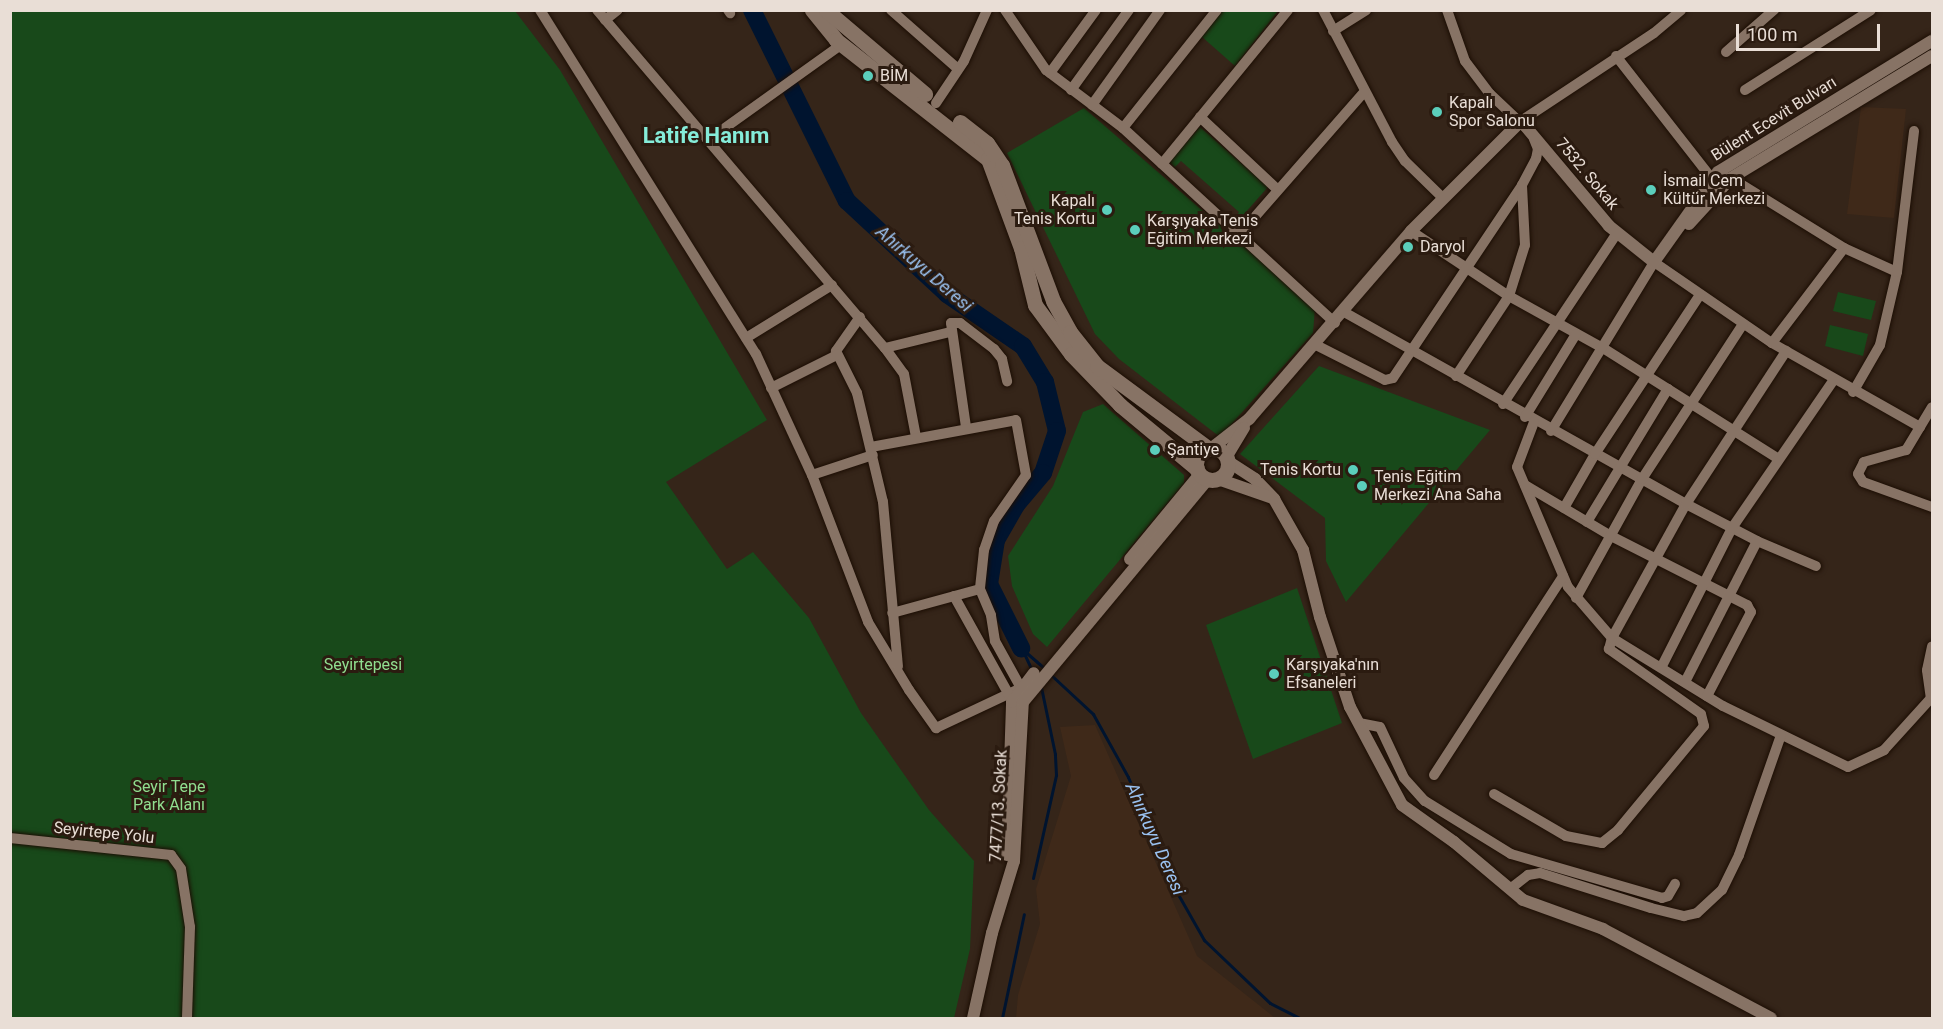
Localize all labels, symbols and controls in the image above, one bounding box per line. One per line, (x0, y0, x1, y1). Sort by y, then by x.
scale bar (1739, 12, 1883, 50)
text: 100 m (1747, 24, 1798, 45)
place label: BİM (880, 66, 908, 86)
marker: BİM (861, 69, 875, 83)
street label: Bülent Ecevit Bulvarı (1708, 73, 1840, 165)
place label: Kapalı Spor Salonu (1449, 93, 1535, 131)
marker: Kapalı Spor Salonu (1430, 105, 1444, 119)
district label: Latife Hanım (643, 123, 769, 149)
street label: 7532. Sokak (1551, 134, 1623, 214)
place label: İsmail Cem Kültür Merkezi (1663, 171, 1765, 209)
marker: İsmail Cem Kültür Merkezi (1644, 183, 1658, 197)
place label: Kapalı Tenis Kortu (1014, 191, 1095, 229)
marker: Kapalı Tenis Kortu (1100, 203, 1114, 217)
place label: Karşıyaka Tenis Eğitim Merkezi (1147, 211, 1259, 249)
water label: Ahırkuyu Deresi (871, 221, 977, 317)
marker: Karşıyaka Tenis Eğitim Merkezi (1128, 223, 1142, 237)
place label: Daryol (1420, 237, 1465, 257)
marker: Daryol (1401, 240, 1415, 254)
place label: Şantiye (1167, 440, 1219, 460)
marker: Şantiye (1148, 443, 1162, 457)
place label: Tenis Kortu (1260, 460, 1341, 480)
marker: Tenis Kortu (1346, 463, 1360, 477)
place label: Tenis Eğitim Merkezi Ana Saha (1374, 467, 1502, 505)
marker: Tenis Eğitim Merkezi Ana Saha (1355, 479, 1369, 493)
park label: Seyirtepesi (324, 655, 402, 675)
place label: Karşıyaka'nın Efsaneleri (1286, 655, 1379, 693)
marker: Karşıyaka'nın Efsaneleri (1267, 667, 1281, 681)
street label: 7477/13. Sokak (986, 749, 1012, 863)
park label: Seyir Tepe Park Alanı (132, 777, 206, 815)
water label: Ahırkuyu Deresi (1121, 779, 1189, 899)
street label: Seyirtepe Yolu (53, 818, 155, 848)

